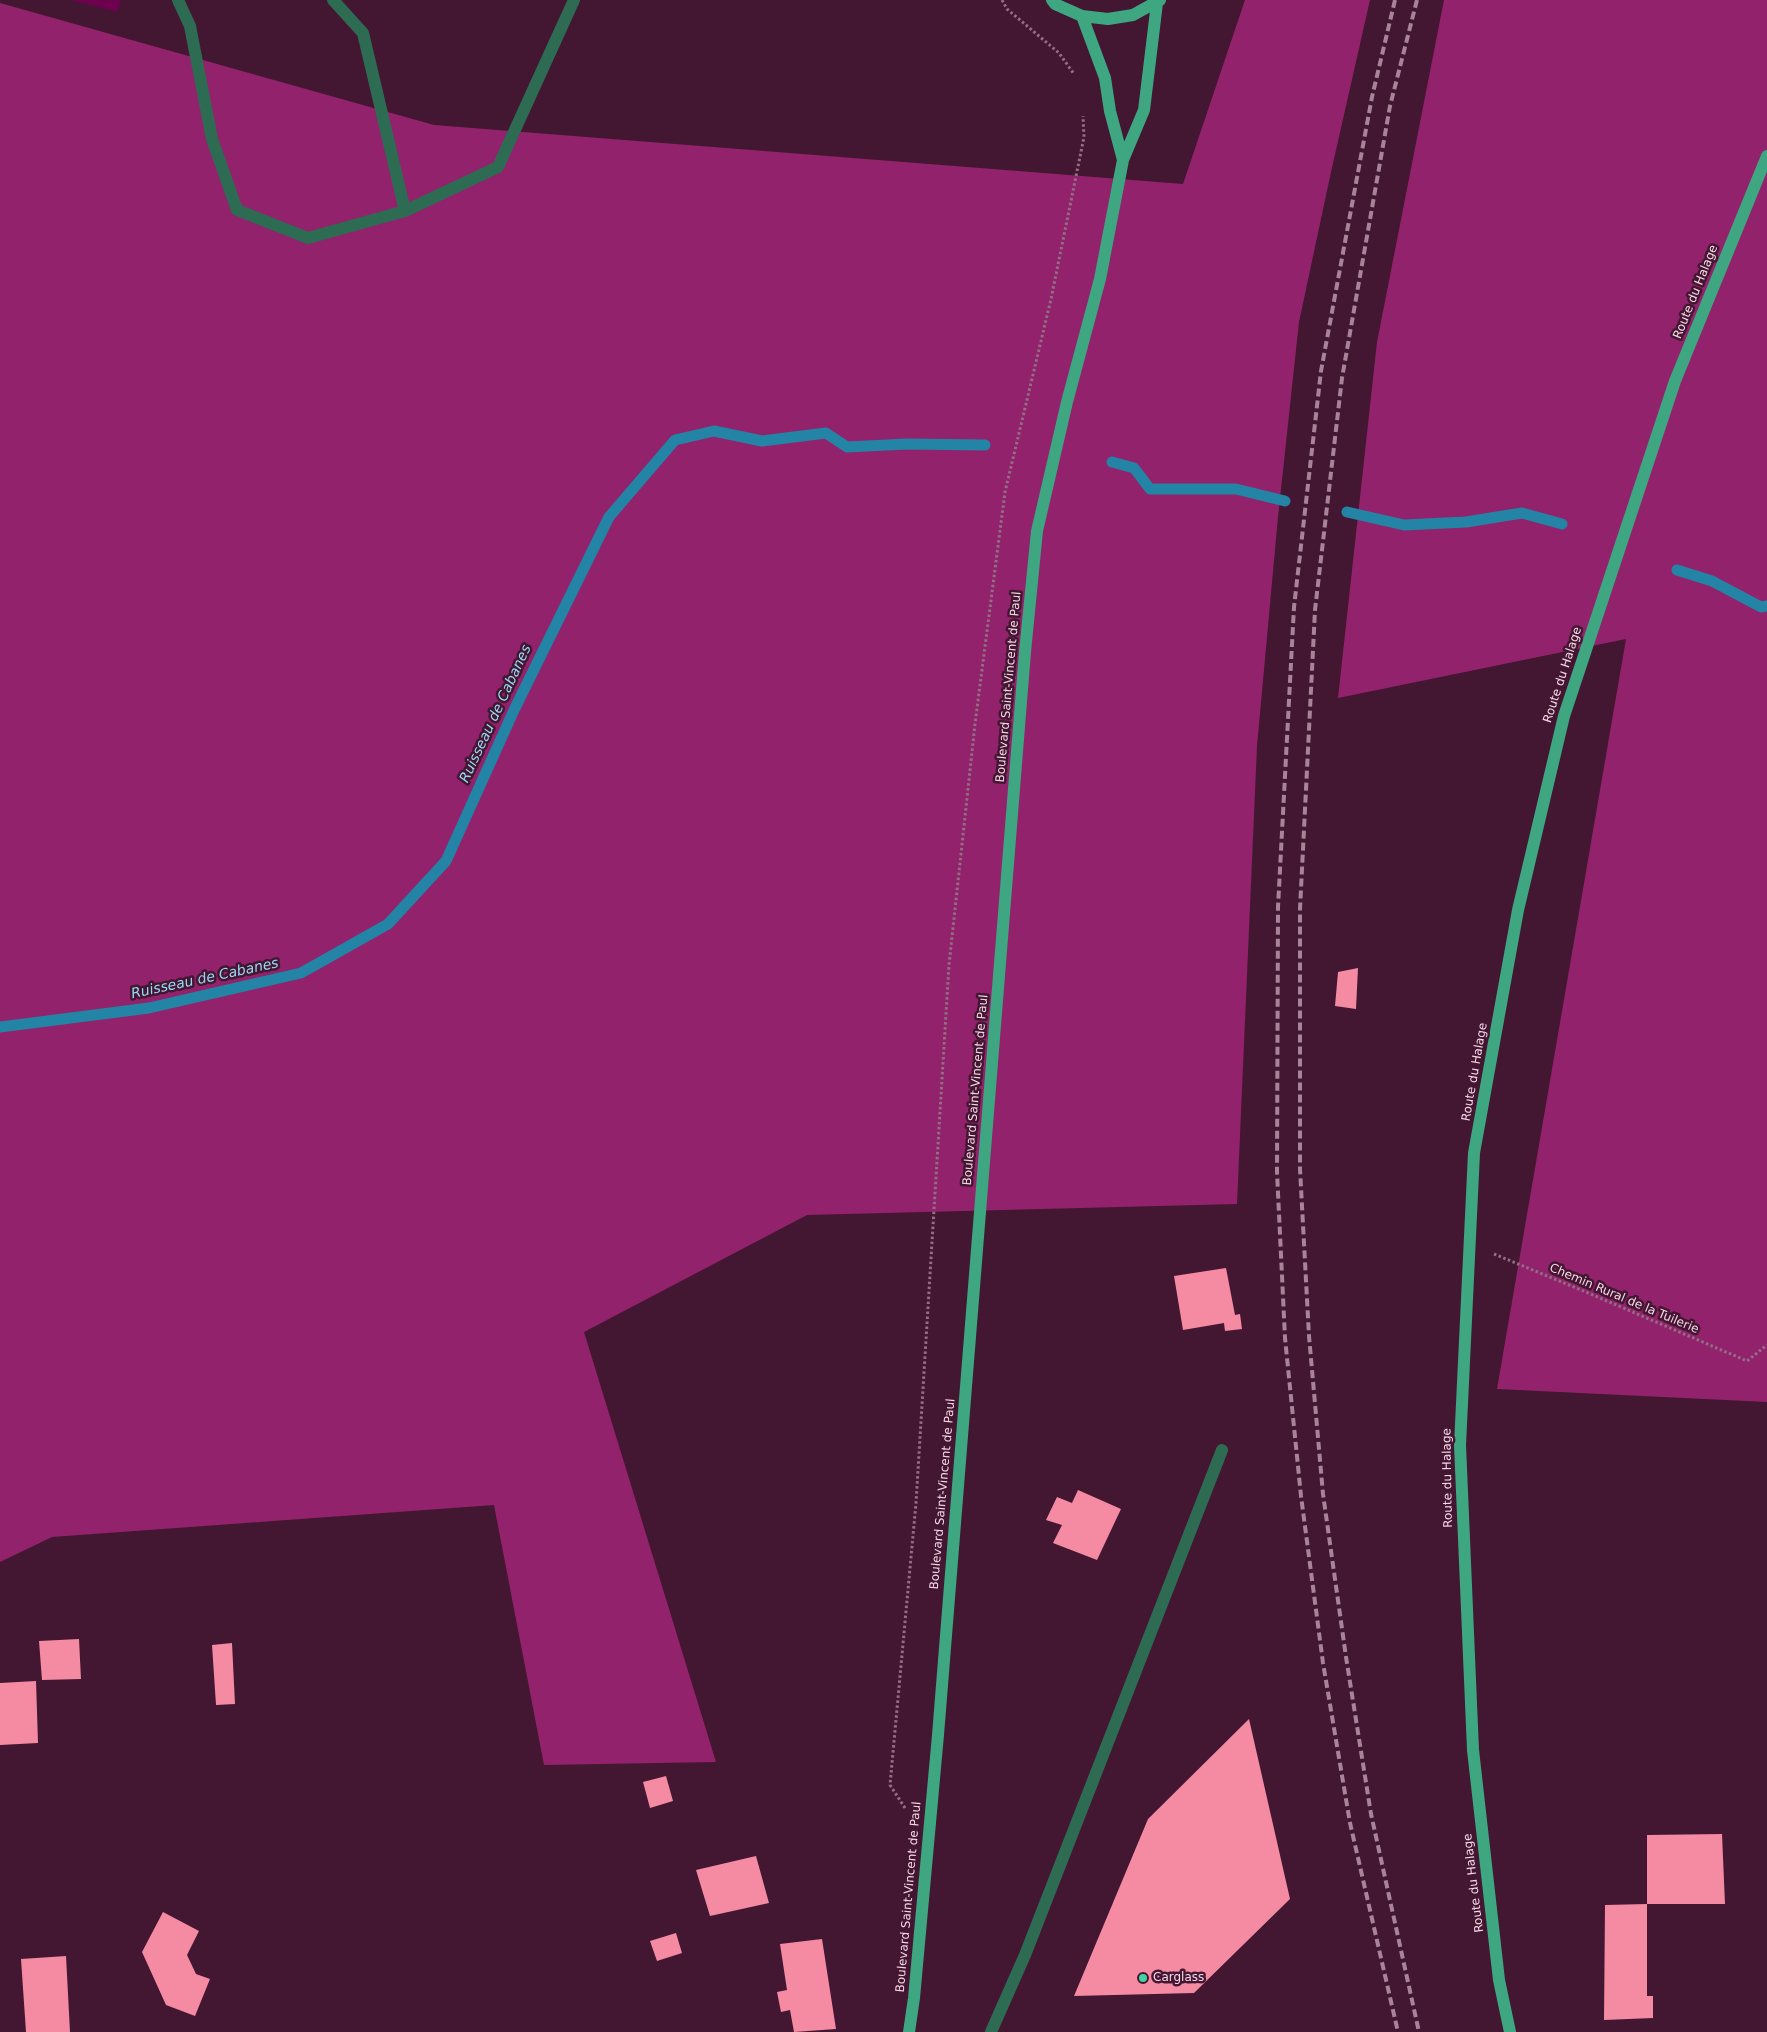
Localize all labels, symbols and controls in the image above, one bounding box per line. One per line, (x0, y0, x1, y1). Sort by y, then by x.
street label: Route du Halage (1671, 243, 1721, 341)
street label: Boulevard Saint-Vincent de Paul (993, 591, 1025, 783)
street label: Route du Halage (1541, 625, 1585, 725)
water label: Ruisseau de Cabanes (457, 642, 535, 786)
water label: Ruisseau de Cabanes (130, 955, 280, 1003)
street label: Boulevard Saint-Vincent de Paul (960, 994, 992, 1186)
street label: Route du Halage (1459, 1022, 1491, 1122)
street label: Chemin Rural de la Tuilerie (1547, 1261, 1701, 1337)
street label: Boulevard Saint-Vincent de Paul (927, 1398, 959, 1590)
street label: Route du Halage (1440, 1428, 1456, 1528)
street label: Boulevard Saint-Vincent de Paul (893, 1801, 925, 1993)
street label: Route du Halage (1461, 1833, 1487, 1933)
place label: Carglass (1153, 1971, 1204, 1985)
marker: Carglass (1137, 1972, 1149, 1984)

